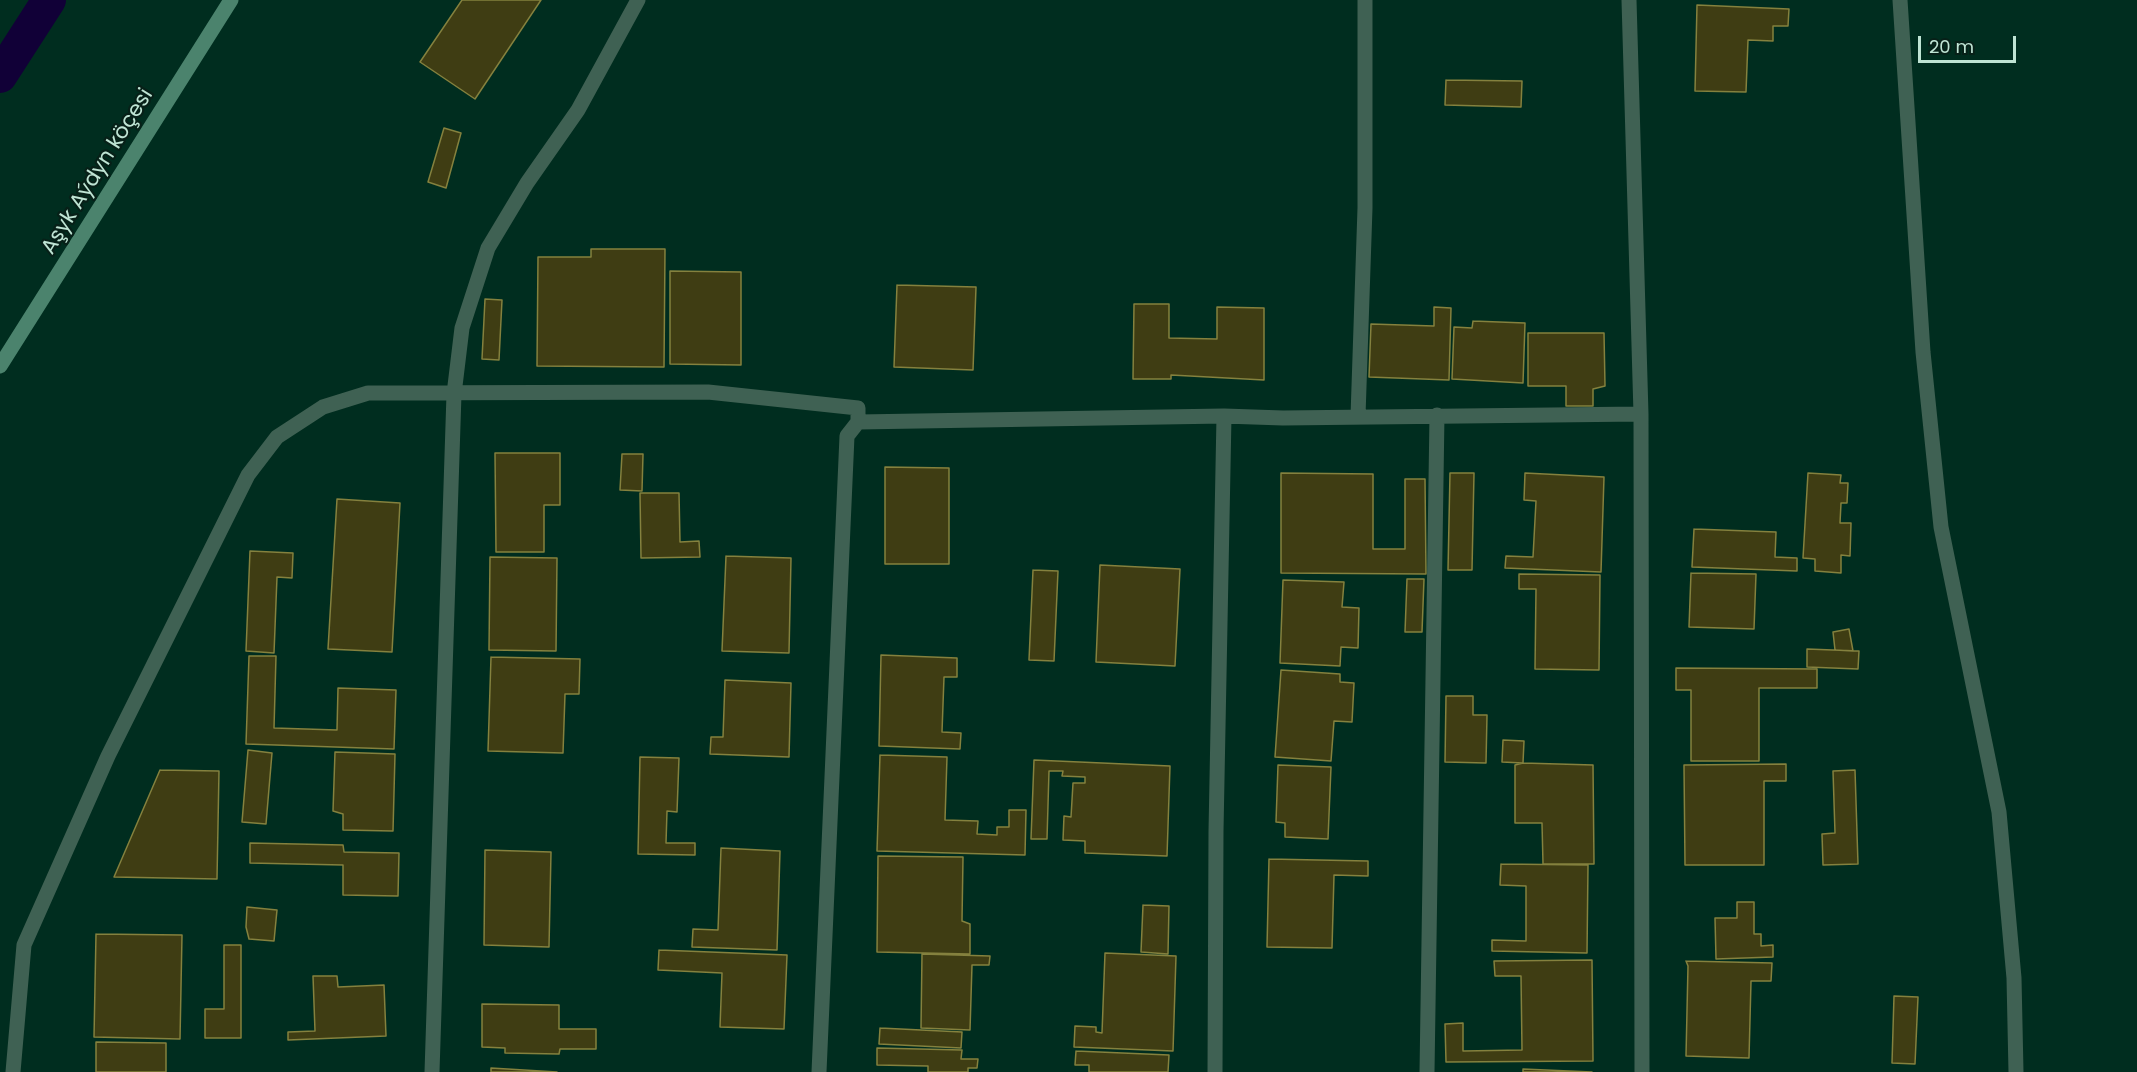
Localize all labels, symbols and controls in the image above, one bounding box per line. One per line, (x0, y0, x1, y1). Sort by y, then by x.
scale bar (1921, 24, 2018, 62)
text: 20 m (1929, 34, 1974, 59)
street label: Aşyk Aýdyn köçesi (37, 85, 159, 259)

